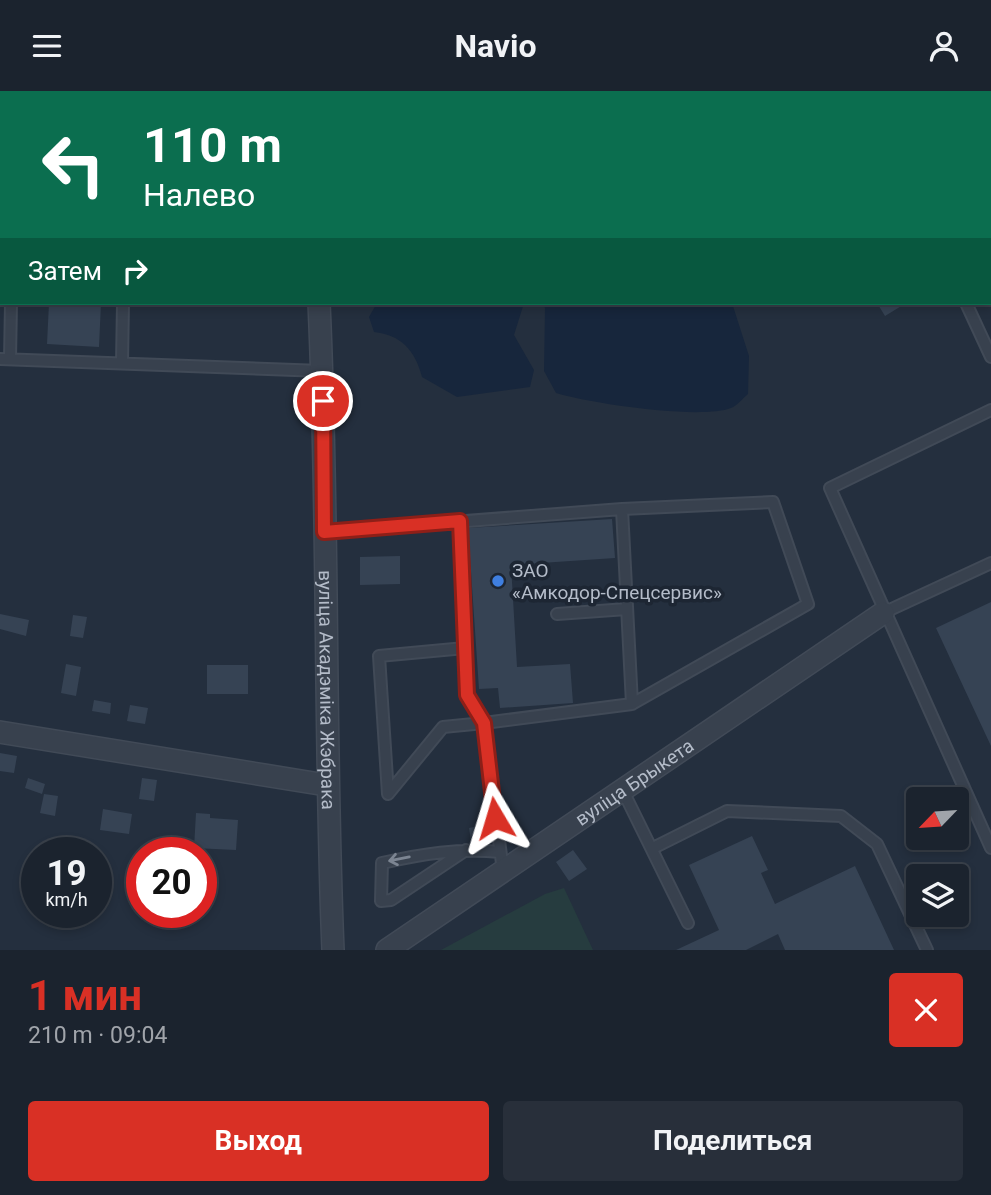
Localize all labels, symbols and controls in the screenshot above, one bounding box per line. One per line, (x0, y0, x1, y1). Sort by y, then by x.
icon: menu (28, 27, 66, 65)
text: Navio (454, 27, 537, 65)
icon: person (925, 27, 963, 65)
text: 110 m (143, 117, 282, 174)
icon: left (28, 119, 119, 210)
text: Налево (143, 176, 255, 214)
icon: right (116, 252, 154, 290)
text: Затем (28, 256, 102, 286)
pin (293, 371, 353, 431)
icon: arrive (304, 382, 342, 420)
place label: ЗАО «Амкодор-Спецсервис» (512, 559, 722, 604)
street label: вуліца Акадэміка Жэбрака (314, 570, 340, 810)
marker: ЗАО «Амкодор-Спецсервис» (490, 573, 506, 589)
street label: вуліца Брыкета (571, 734, 698, 831)
position arrow (458, 781, 532, 855)
north arrow (906, 787, 970, 851)
map controls (906, 787, 969, 927)
speed limit sign: 20 (126, 837, 217, 928)
text: 19 (46, 853, 87, 894)
one-way arrow (388, 853, 411, 866)
button: layers (906, 864, 969, 927)
text: km/h (45, 889, 88, 910)
text: 1 мин (28, 971, 142, 1020)
button: close (889, 973, 963, 1047)
text: 210 m · 09:04 (28, 1022, 167, 1049)
button: Выход (28, 1101, 489, 1181)
button: Поделиться (503, 1101, 963, 1181)

